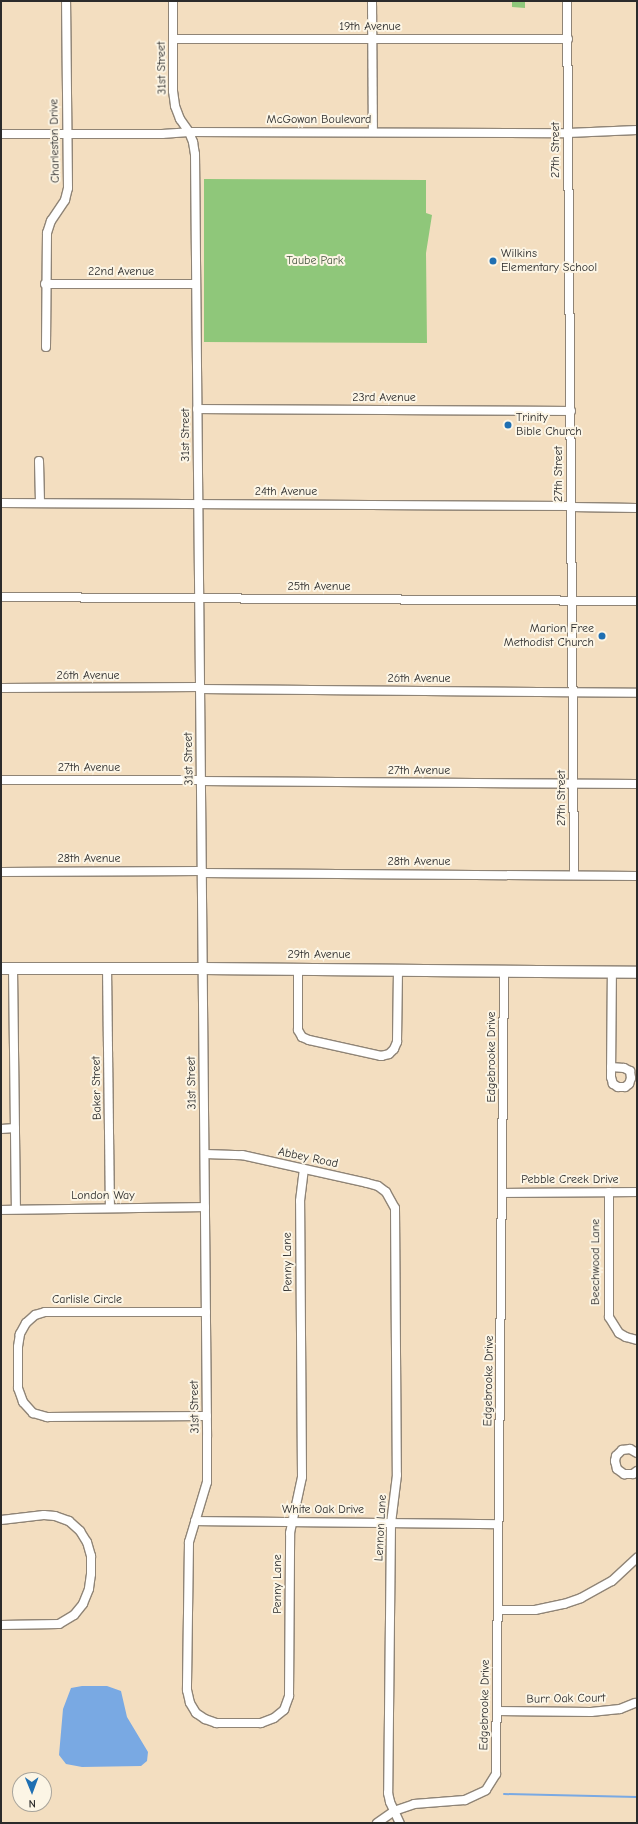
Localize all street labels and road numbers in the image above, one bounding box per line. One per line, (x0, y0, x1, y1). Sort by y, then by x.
street label: 19th Avenue (339, 20, 401, 34)
street label: 31st Street (154, 41, 170, 95)
street label: Charleston Drive (47, 99, 63, 183)
street label: McGowan Boulevard (267, 113, 371, 127)
street label: 27th Street (549, 122, 563, 178)
street label: 22nd Avenue (88, 265, 154, 279)
street label: 23rd Avenue (352, 391, 416, 405)
street label: 31st Street (179, 408, 193, 462)
street label: 27th Street (552, 446, 566, 502)
street label: 24th Avenue (255, 485, 317, 499)
street label: 25th Avenue (287, 580, 351, 594)
street label: 26th Avenue (56, 669, 120, 683)
street label: 26th Avenue (387, 672, 451, 686)
street label: 31st Street (181, 732, 197, 786)
street label: 27th Avenue (58, 761, 120, 775)
street label: 27th Avenue (388, 764, 450, 778)
street label: 27th Street (555, 770, 569, 826)
street label: 28th Avenue (58, 852, 120, 866)
street label: 28th Avenue (388, 855, 450, 869)
street label: 29th Avenue (287, 948, 351, 962)
street label: Edgebrooke Drive (485, 1011, 499, 1103)
street label: Baker Street (89, 1056, 105, 1120)
street label: 31st Street (184, 1056, 200, 1110)
street label: Abbey Road (277, 1145, 339, 1171)
street label: Pebble Creek Drive (521, 1173, 619, 1187)
street label: London Way (71, 1189, 135, 1203)
street label: Beechwood Lane (589, 1219, 603, 1305)
street label: Penny Lane (280, 1232, 296, 1292)
street label: Carlisle Circle (52, 1293, 122, 1307)
street label: Edgebrooke Drive (481, 1335, 497, 1427)
street label: 31st Street (187, 1380, 203, 1434)
street label: Lennon Lane (372, 1494, 390, 1562)
street label: White Oak Drive (282, 1503, 364, 1517)
street label: Penny Lane (271, 1554, 285, 1614)
street label: Edgebrooke Drive (477, 1659, 493, 1751)
street label: Burr Oak Court (526, 1691, 606, 1707)

